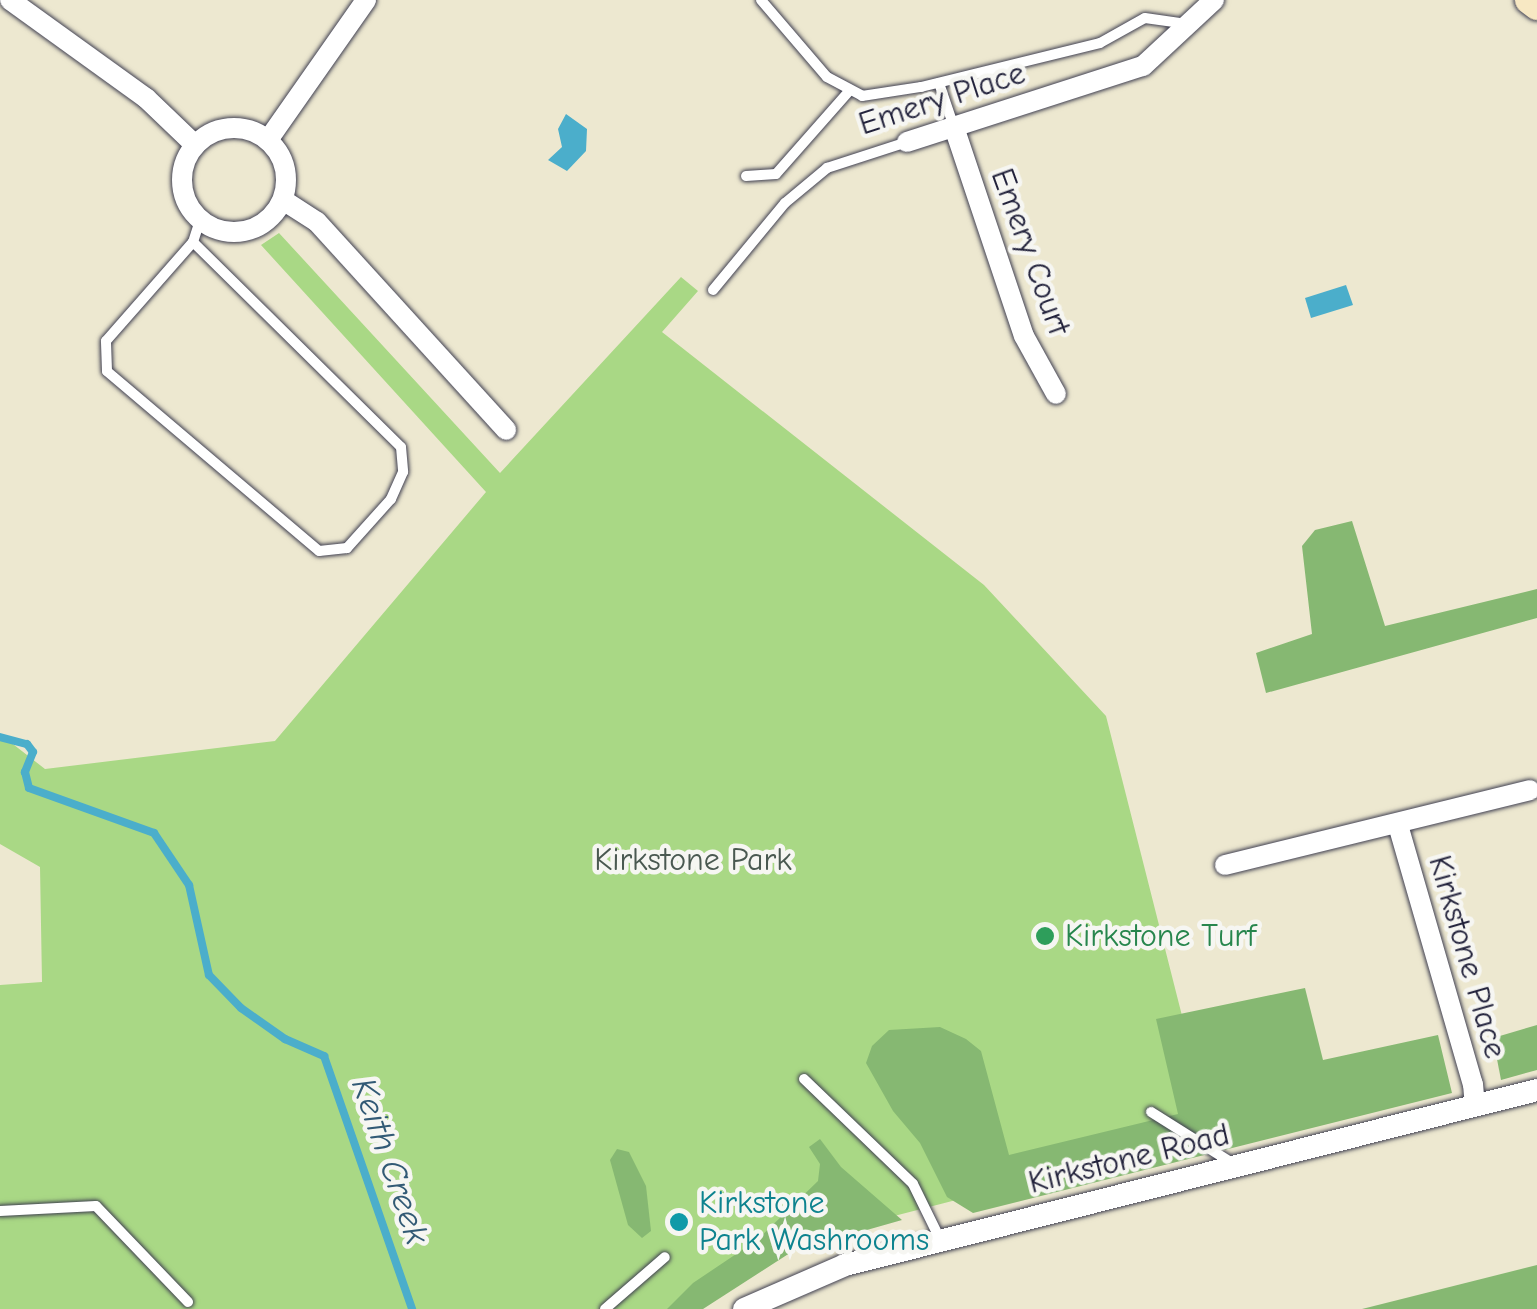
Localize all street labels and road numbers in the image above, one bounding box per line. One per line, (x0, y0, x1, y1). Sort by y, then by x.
street label: Emery Place (854, 54, 1030, 144)
street label: Emery Court (982, 164, 1078, 340)
street label: Kirkstone Place (1420, 851, 1514, 1063)
street label: Kirkstone Road (1025, 1116, 1233, 1202)

